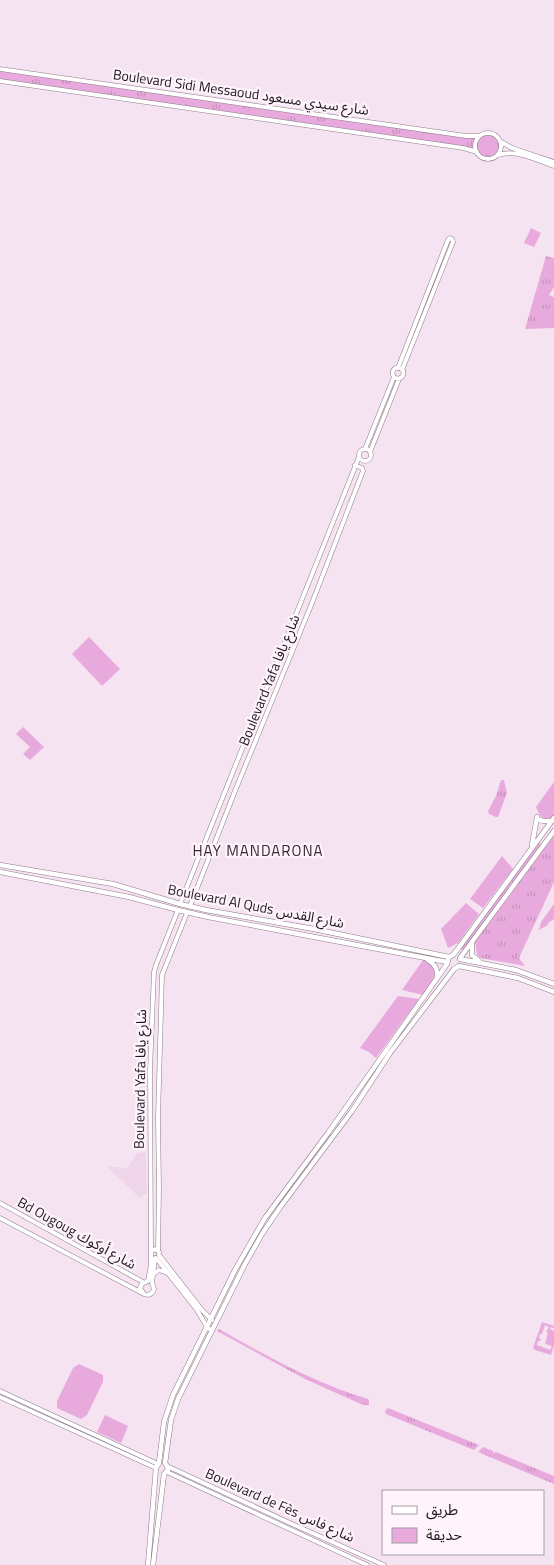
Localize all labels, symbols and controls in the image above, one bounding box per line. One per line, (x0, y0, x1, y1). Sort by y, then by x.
street label: Boulevard Sidi Messaoud شارع سيدي مسعود (112, 63, 370, 121)
street label: Boulevard Yafa شارع يافا (233, 611, 305, 749)
district label: HAY MANDARONA (192, 839, 324, 862)
street label: Boulevard Al Quds شارع القدس (166, 878, 346, 934)
street label: Boulevard Yafa شارع يافا (128, 1009, 152, 1149)
street label: Bd Ougoug شارع أوكوك (14, 1191, 140, 1275)
street label: Boulevard de Fès شارع فاس (202, 1462, 358, 1548)
legend (382, 1490, 544, 1555)
text: طريق (426, 1498, 458, 1521)
text: حديقة (426, 1523, 462, 1546)

